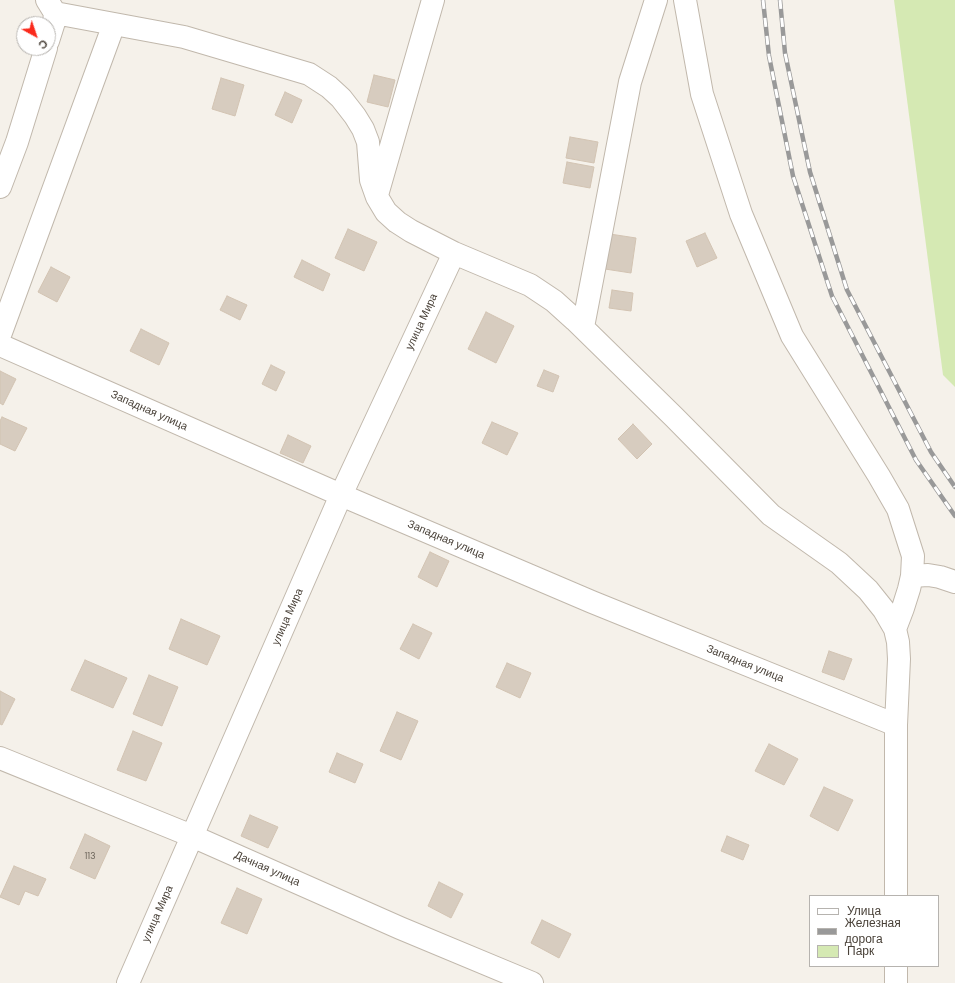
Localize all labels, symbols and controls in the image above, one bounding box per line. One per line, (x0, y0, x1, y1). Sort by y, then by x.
north arrow (16, 16, 56, 56)
text: С (36, 37, 51, 52)
street label: улица Мира (403, 292, 441, 352)
street label: Западная улица (109, 388, 189, 434)
street label: Западная улица (405, 518, 487, 562)
street label: улица Мира (270, 587, 306, 647)
street label: Западная улица (704, 642, 786, 686)
street label: Дачная улица (232, 849, 302, 889)
house number: 113 (85, 852, 95, 862)
street label: улица Мира (140, 884, 176, 944)
legend (809, 895, 939, 967)
text: Улица (847, 903, 881, 919)
text: Железная дорога (845, 915, 901, 947)
text: Парк (847, 943, 874, 959)

